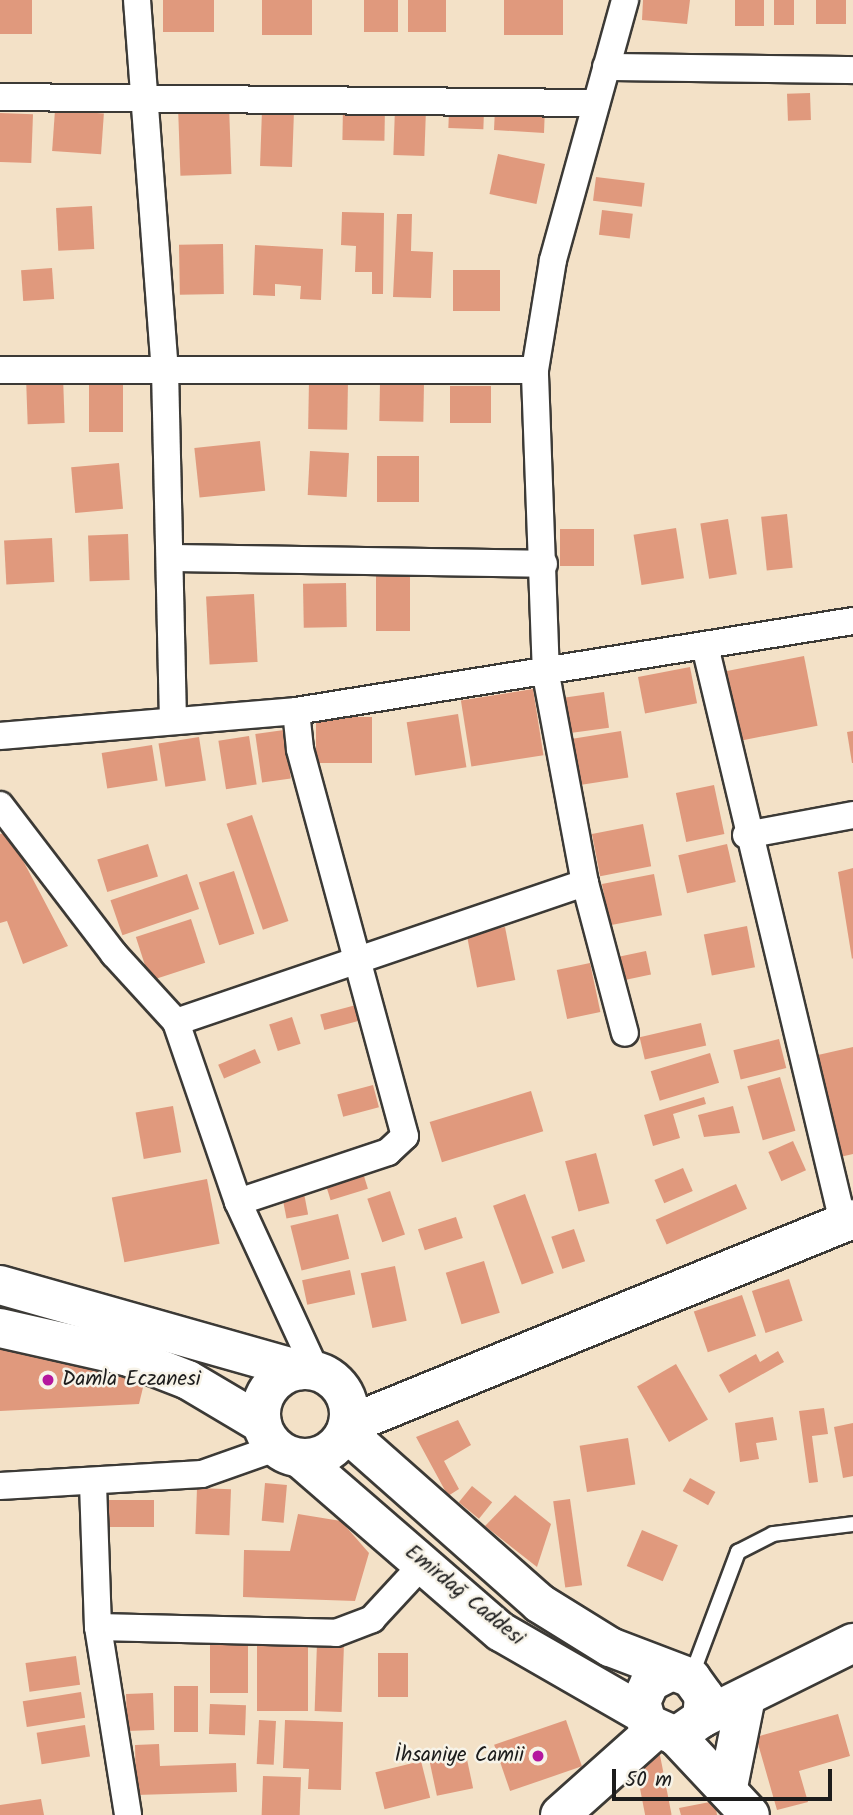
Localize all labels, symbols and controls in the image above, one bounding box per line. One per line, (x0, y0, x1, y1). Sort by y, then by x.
place label: Damla Eczanesi (62, 1367, 201, 1393)
marker: Damla Eczanesi (40, 1372, 56, 1388)
street label: Emirdağ Caddesi (399, 1540, 529, 1652)
place label: İhsaniye Camii (394, 1743, 524, 1769)
marker: İhsaniye Camii (530, 1748, 546, 1764)
scale bar (615, 1756, 836, 1800)
text: 50 m (625, 1764, 672, 1797)

